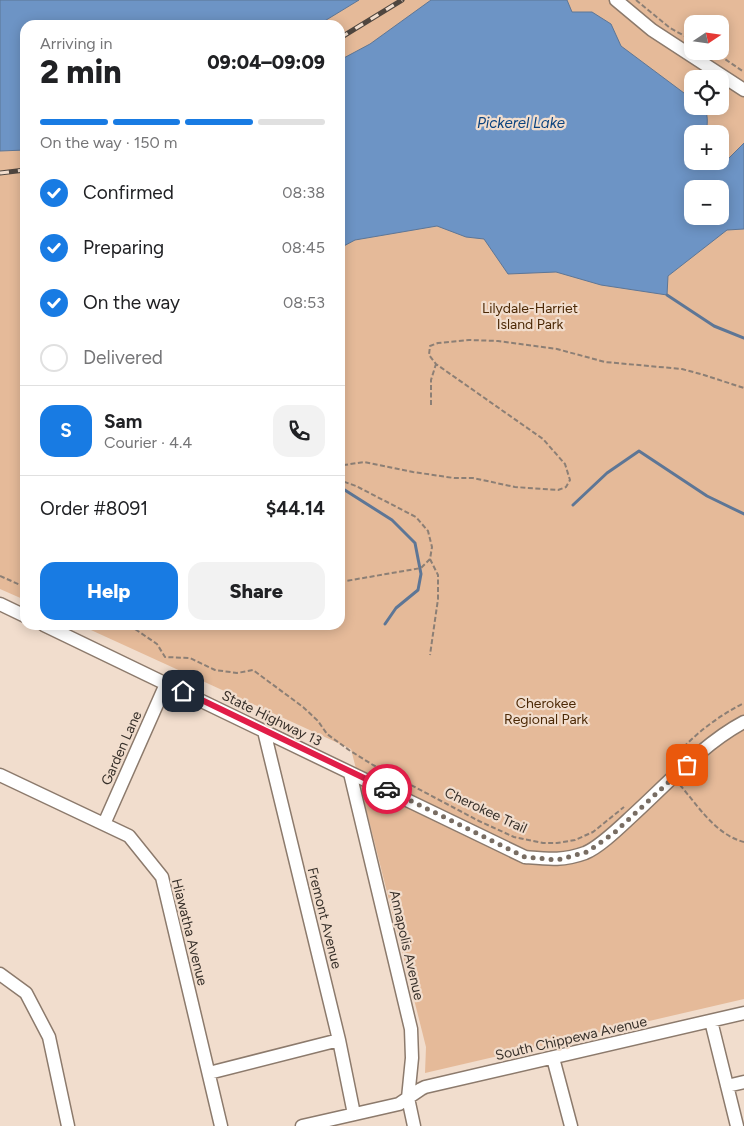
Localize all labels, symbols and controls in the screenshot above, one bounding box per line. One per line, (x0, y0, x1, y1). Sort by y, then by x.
north arrow (684, 15, 729, 60)
map controls (684, 15, 729, 225)
text: Arriving in (40, 34, 112, 53)
text: 09:04–09:09 (207, 51, 325, 74)
text: 2 min (40, 53, 122, 91)
button: locate (684, 70, 729, 115)
water label: Pickerel Lake (477, 114, 565, 132)
button: + (684, 125, 729, 170)
text: On the way · 150 m (40, 133, 177, 152)
icon: check (40, 179, 68, 207)
button: − (684, 180, 729, 225)
text: Confirmed (83, 181, 174, 204)
text: 08:38 (282, 183, 325, 202)
icon: check (40, 234, 68, 262)
text: Preparing (83, 236, 164, 259)
text: 08:45 (282, 238, 325, 257)
icon: check (40, 289, 68, 317)
text: On the way (83, 291, 180, 314)
text: 08:53 (283, 293, 325, 312)
park label: Lilydale-Harriet Island Park (482, 300, 578, 333)
text: Delivered (83, 346, 163, 369)
button: phone (273, 405, 325, 457)
text: Sam (104, 410, 142, 433)
text: S (60, 419, 72, 442)
text: Courier · 4.4 (104, 433, 192, 452)
text: Order #8091 (40, 497, 148, 520)
text: $44.14 (266, 497, 325, 520)
button: Help (40, 562, 178, 620)
button: Share (188, 562, 325, 620)
pin (162, 670, 204, 712)
icon: home (169, 677, 197, 705)
street label: State Highway 13 (219, 687, 325, 750)
park label: Cherokee Regional Park (504, 695, 588, 728)
street label: Garden Lane (98, 708, 146, 788)
pin (666, 744, 708, 786)
icon: bag (673, 751, 701, 779)
courier (362, 764, 412, 814)
icon: car (373, 775, 401, 803)
street label: Cherokee Trail (442, 784, 530, 837)
street label: Fremont Avenue (304, 866, 345, 971)
street label: Hiawatha Avenue (168, 877, 211, 988)
street label: Annapolis Avenue (386, 888, 428, 1002)
street label: South Chippewa Avenue (494, 1013, 649, 1064)

